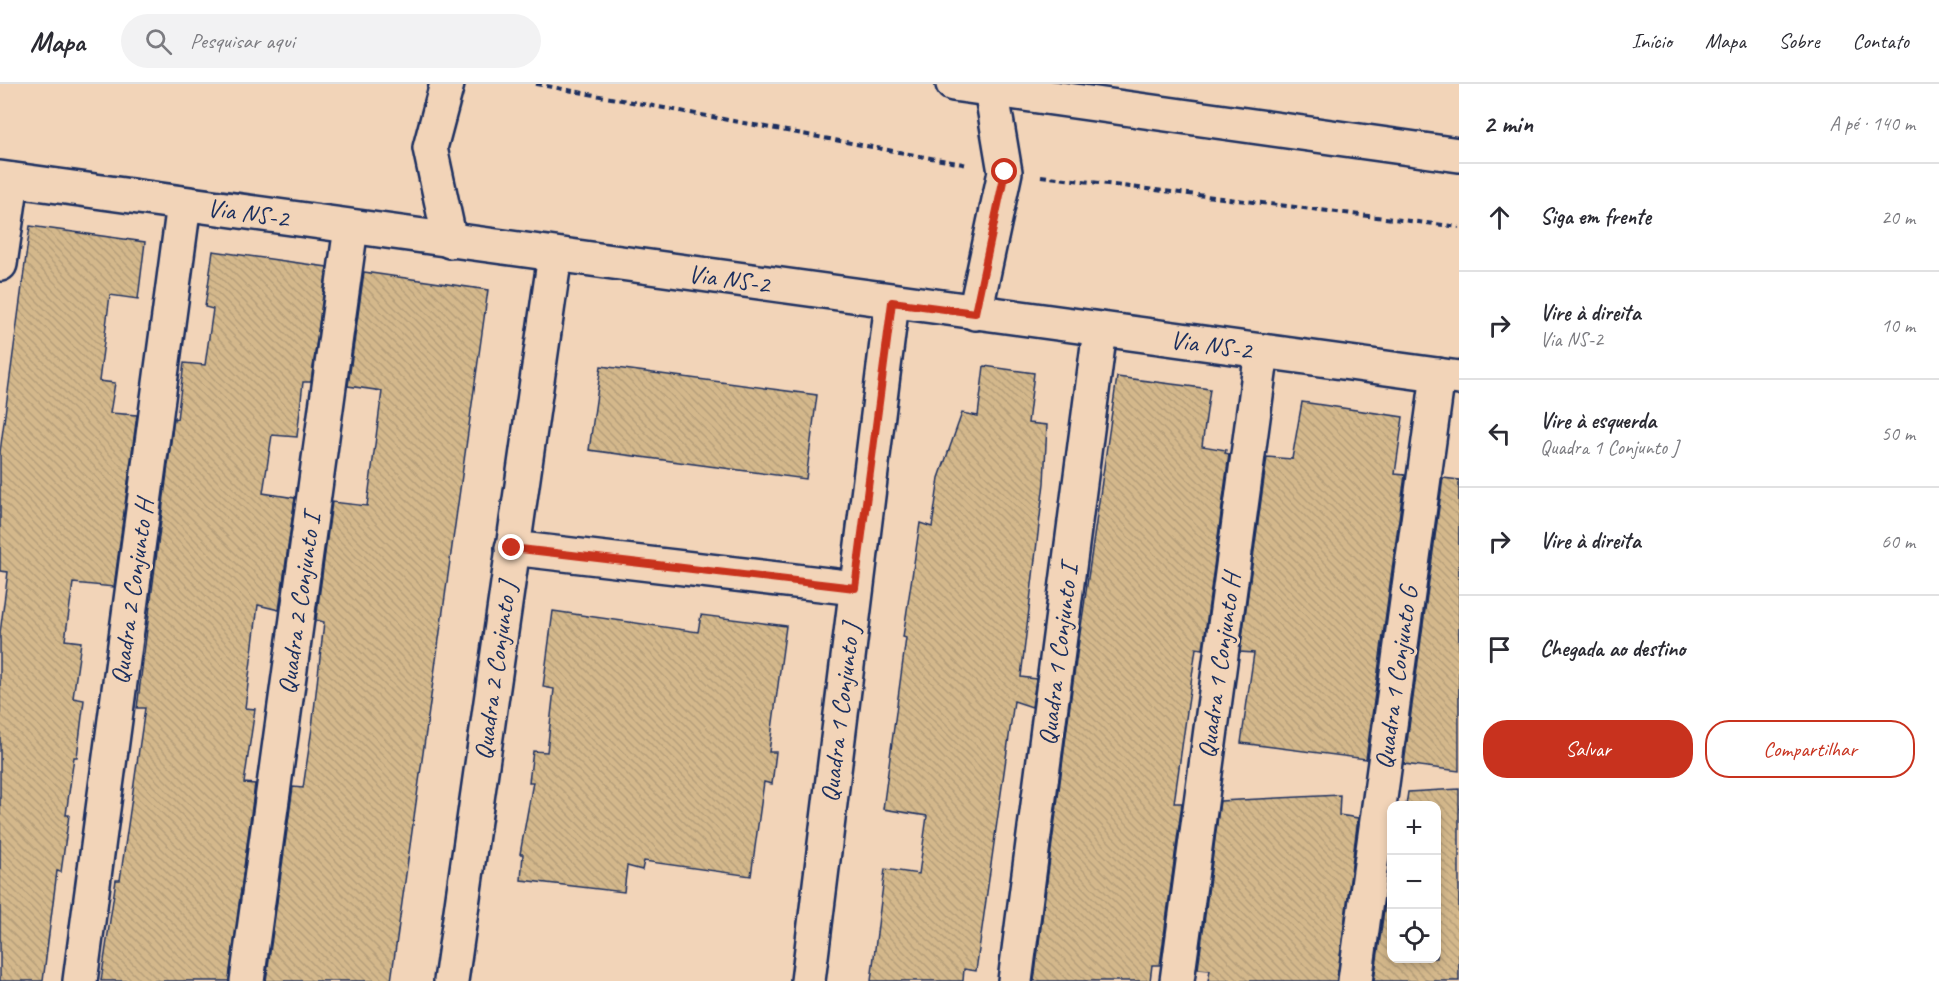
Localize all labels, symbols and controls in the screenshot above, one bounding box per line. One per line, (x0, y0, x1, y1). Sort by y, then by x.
search box (121, 14, 541, 68)
text: Mapa (30, 24, 85, 59)
icon: search (142, 25, 175, 58)
text: Pesquisar aqui (190, 27, 295, 55)
text: Início (1632, 28, 1672, 54)
text: Mapa (1705, 28, 1746, 54)
text: Sobre (1779, 28, 1819, 54)
text: Contato (1852, 28, 1909, 54)
text: 2 min (1483, 107, 1533, 140)
text: A pé · 140 m (1830, 111, 1915, 136)
route start (991, 158, 1017, 184)
street label: Via NS-2 (205, 191, 293, 235)
icon: ahead (1483, 201, 1516, 234)
text: Siga em frente (1540, 203, 1651, 231)
text: 20 m (1881, 205, 1915, 230)
street label: Via NS-2 (686, 257, 774, 301)
text: Vire à direita (1540, 299, 1640, 327)
icon: right (1483, 309, 1516, 342)
text: 10 m (1881, 313, 1915, 338)
street label: Via NS-2 (1168, 323, 1256, 367)
text: Via NS-2 (1540, 327, 1603, 352)
text: Vire à esquerda (1540, 407, 1656, 435)
icon: left (1483, 417, 1516, 450)
text: 50 m (1881, 421, 1915, 446)
text: Quadra 1 Conjunto J (1540, 435, 1678, 460)
street label: Quadra 2 Conjunto H (103, 493, 162, 686)
street label: Quadra 2 Conjunto I (270, 506, 329, 696)
icon: right (1483, 525, 1516, 558)
text: Vire à direita (1540, 527, 1640, 555)
text: 60 m (1881, 529, 1915, 554)
route end (498, 534, 524, 560)
street label: Quadra 1 Conjunto I (1031, 557, 1086, 747)
street label: Quadra 1 Conjunto H (1190, 567, 1249, 760)
street label: Quadra 2 Conjunto J (466, 576, 524, 762)
street label: Quadra 1 Conjunto G (1367, 581, 1426, 771)
street label: Quadra 1 Conjunto J (813, 618, 868, 804)
icon: arrive (1483, 633, 1516, 666)
text: Chegada ao destino (1540, 635, 1685, 663)
button: Salvar (1483, 720, 1693, 778)
button: Compartilhar (1705, 720, 1915, 778)
map controls (1387, 801, 1441, 963)
button: + (1387, 801, 1441, 855)
button: − (1387, 855, 1441, 909)
button: locate (1387, 909, 1441, 963)

